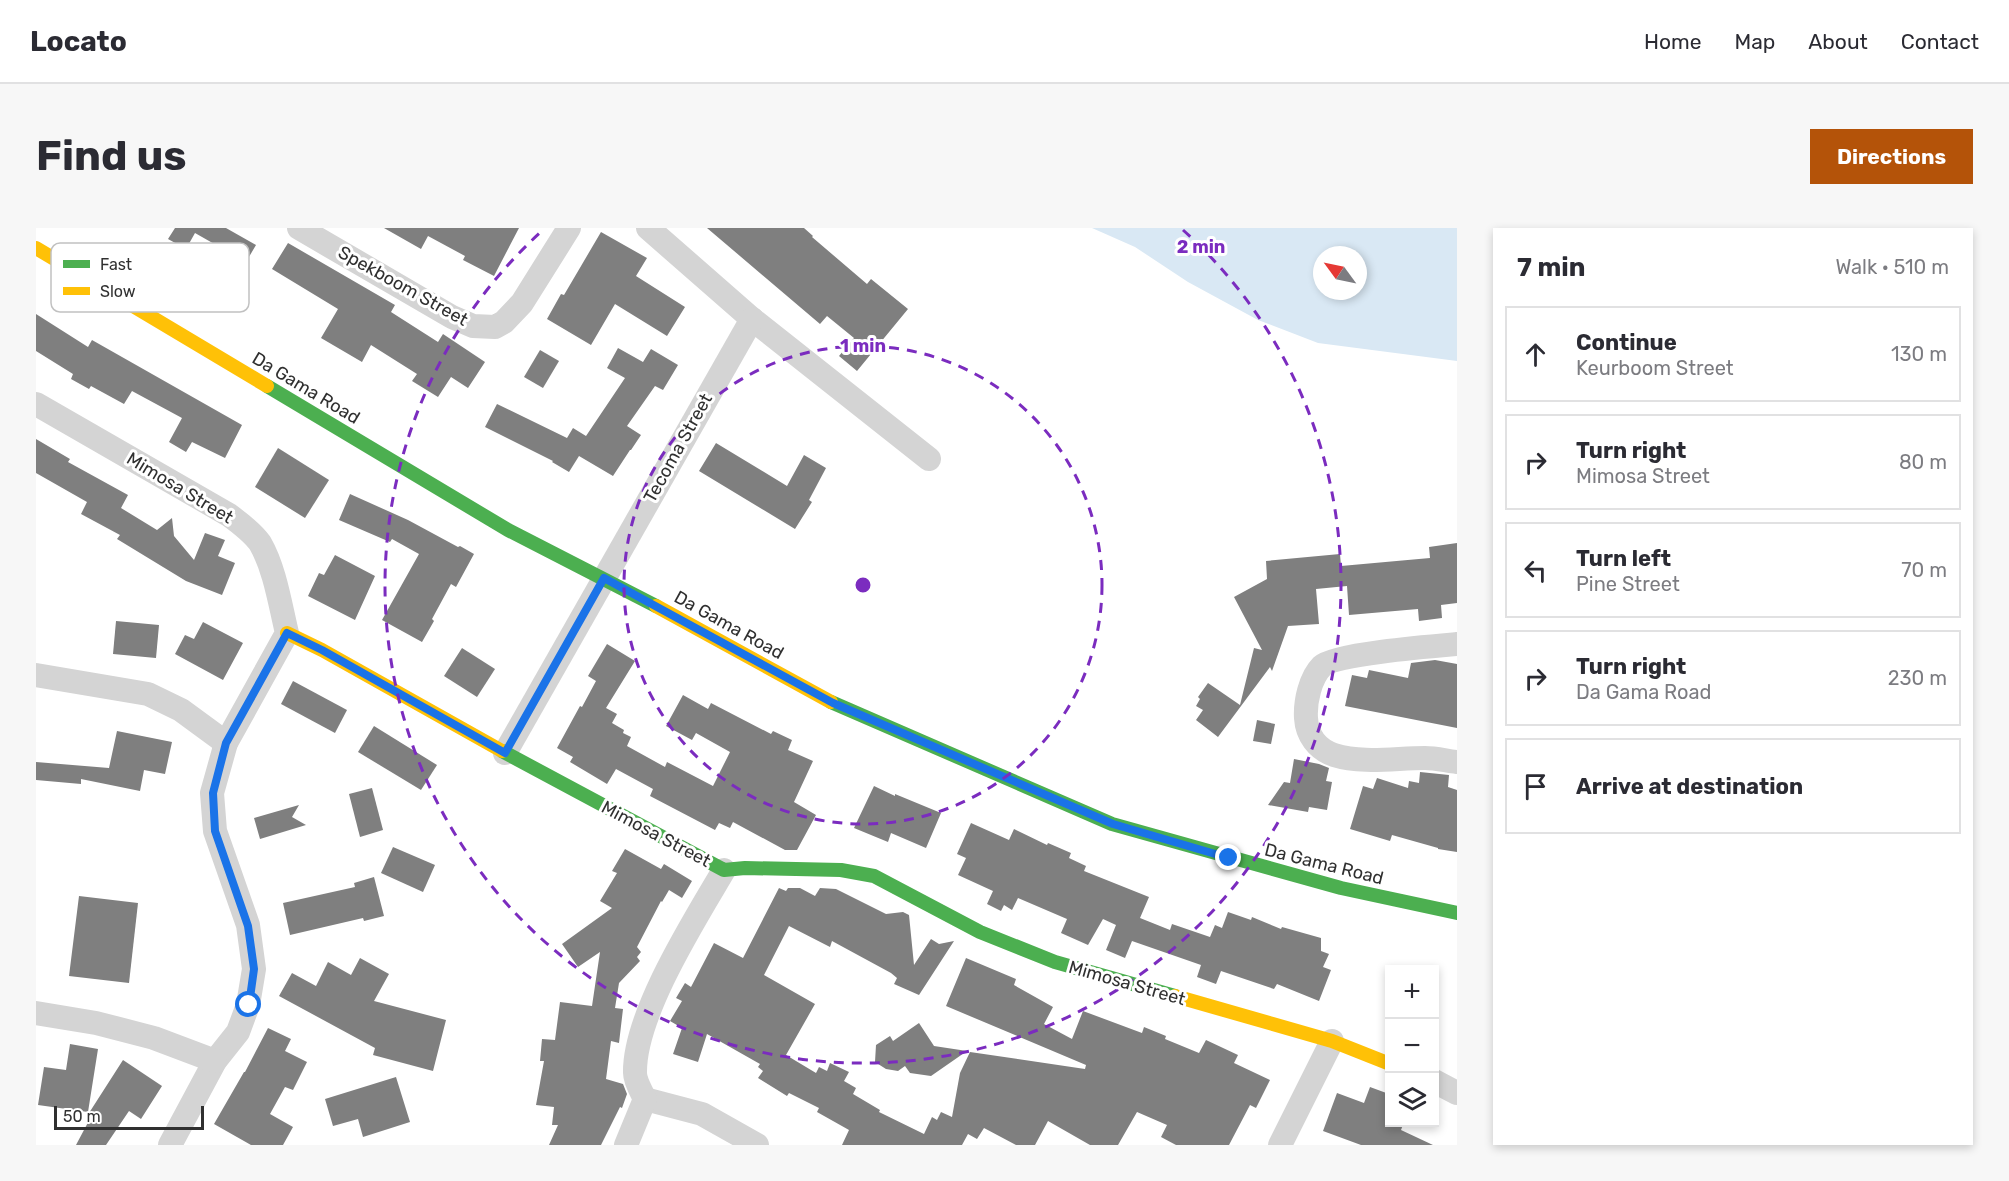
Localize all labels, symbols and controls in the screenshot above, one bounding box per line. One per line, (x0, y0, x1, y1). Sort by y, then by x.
text: Locato (30, 25, 127, 58)
text: Home (1644, 29, 1701, 54)
text: Map (1734, 29, 1775, 54)
text: About (1808, 29, 1868, 54)
text: Contact (1901, 29, 1979, 54)
button: Directions (1810, 129, 1973, 184)
text: Find us (36, 131, 187, 181)
text: 2 min (1177, 236, 1225, 258)
street label: Spekboom Street (334, 241, 472, 331)
legend (51, 243, 249, 312)
north arrow (1313, 246, 1367, 300)
text: 7 min (1517, 252, 1585, 283)
text: Fast (100, 255, 132, 274)
text: Walk · 510 m (1835, 255, 1949, 279)
text: Slow (100, 282, 136, 301)
text: Continue (1576, 329, 1677, 356)
text: 1 min (840, 335, 886, 357)
icon: ahead (1519, 338, 1552, 371)
text: 130 m (1891, 342, 1947, 366)
street label: Da Gama Road (248, 347, 364, 429)
text: Keurboom Street (1576, 356, 1734, 380)
street label: Tecoma Street (639, 390, 717, 506)
text: Turn right (1576, 437, 1686, 464)
icon: right (1519, 446, 1552, 479)
street label: Mimosa Street (123, 448, 237, 528)
text: 80 m (1899, 450, 1947, 474)
text: Mimosa Street (1576, 464, 1710, 488)
text: Turn left (1576, 545, 1671, 572)
icon: left (1519, 554, 1552, 587)
text: 70 m (1901, 558, 1947, 582)
text: Pine Street (1576, 572, 1680, 596)
centre of rings (853, 575, 873, 595)
street label: Da Gama Road (670, 586, 788, 664)
text: Turn right (1576, 653, 1686, 680)
icon: right (1519, 662, 1552, 695)
text: 230 m (1888, 666, 1947, 690)
text: Da Gama Road (1576, 680, 1712, 704)
icon: arrive (1519, 770, 1552, 803)
text: Arrive at destination (1576, 773, 1803, 800)
street label: Mimosa Street (598, 796, 714, 872)
street label: Da Gama Road (1262, 839, 1386, 889)
route end (1215, 844, 1241, 870)
street label: Mimosa Street (1066, 956, 1188, 1010)
map controls (1385, 965, 1439, 1127)
button: + (1385, 965, 1439, 1019)
route start (235, 991, 261, 1017)
button: − (1385, 1019, 1439, 1073)
button: layers (1385, 1073, 1439, 1127)
scale bar (54, 1103, 204, 1130)
text: 50 m (63, 1107, 101, 1126)

